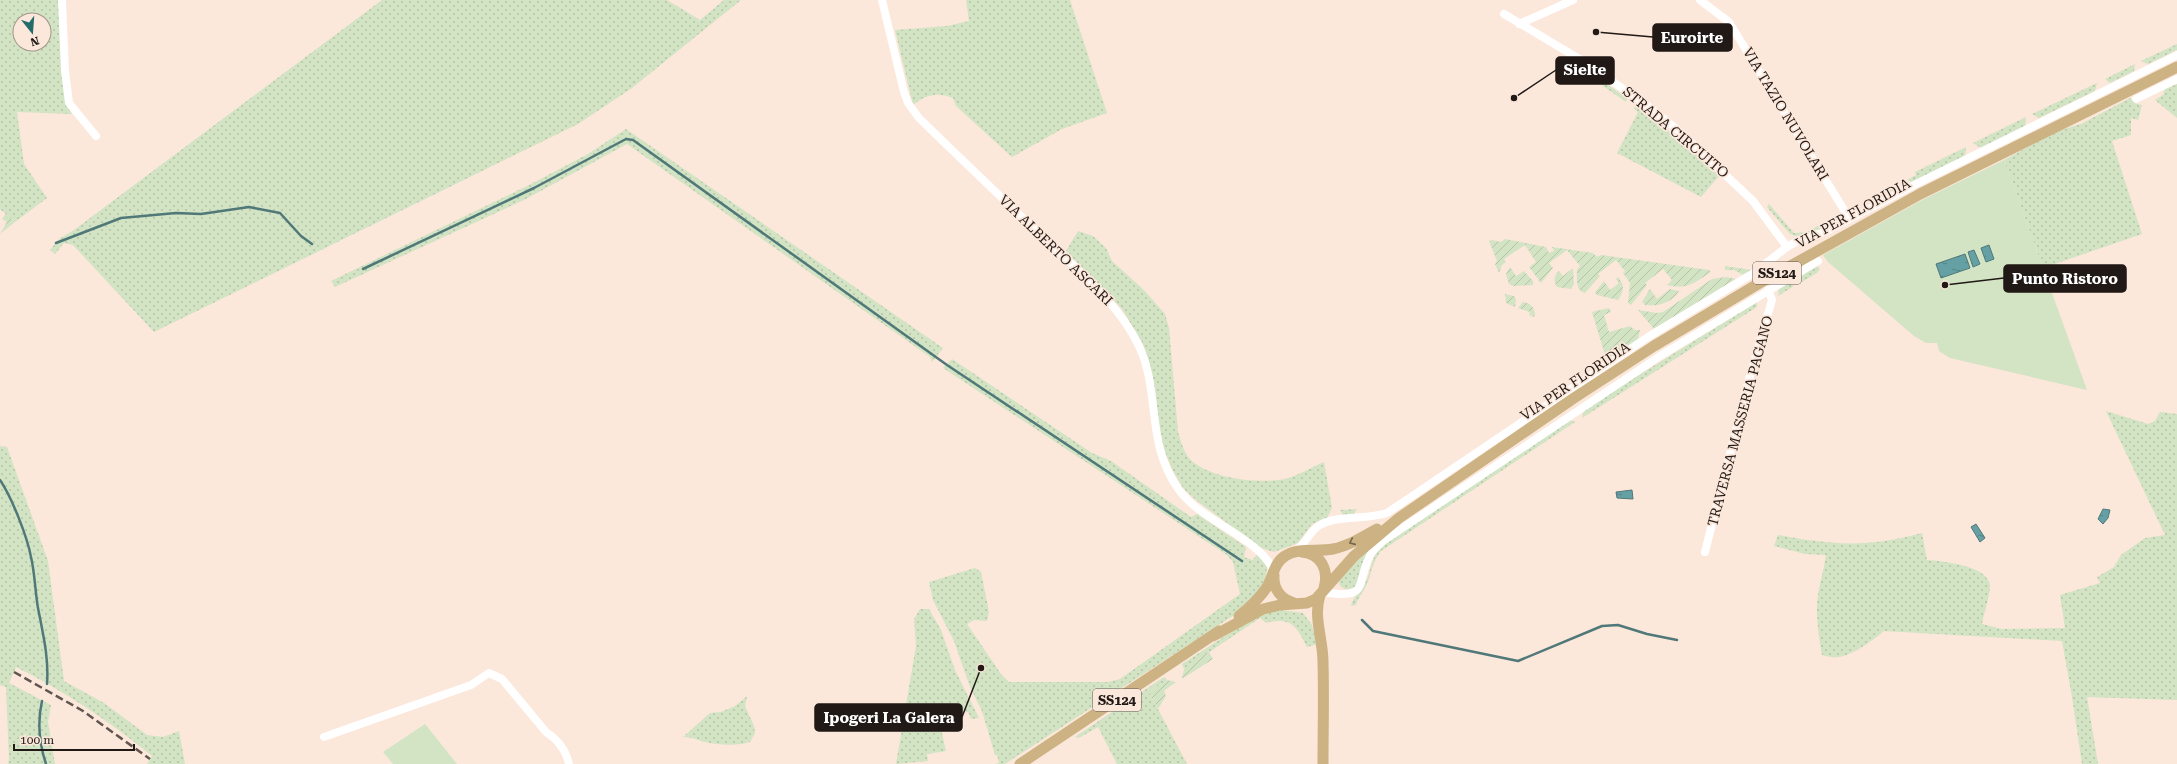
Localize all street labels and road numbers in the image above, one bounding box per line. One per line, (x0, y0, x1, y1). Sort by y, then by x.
street label: VIA TAZIO NUVOLARI (1740, 45, 1832, 183)
street label: STRADA CIRCUITO (1620, 83, 1732, 181)
street label: VIA PER FLORIDIA (1793, 175, 1913, 251)
street label: VIA ALBERTO ASCARI (996, 192, 1116, 308)
road number: SS124 (1753, 262, 1801, 284)
street label: TRAVERSA MASSERIA PAGANO (1704, 314, 1776, 528)
street label: VIA PER FLORIDIA (1517, 338, 1633, 424)
road number: SS124 (1093, 689, 1141, 711)

